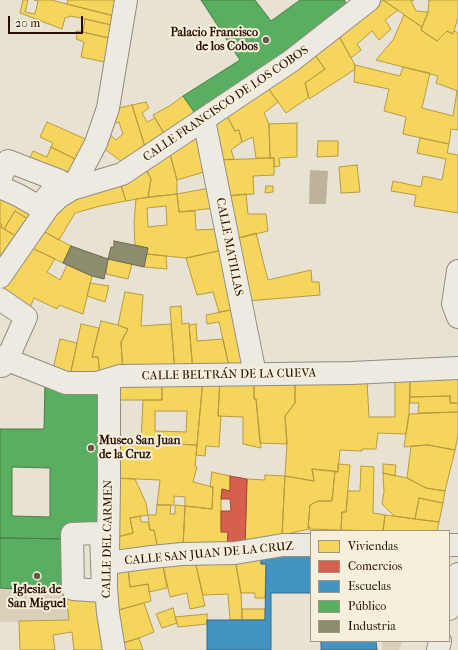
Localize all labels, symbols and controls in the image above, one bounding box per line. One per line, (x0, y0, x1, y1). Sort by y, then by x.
scale bar (10, 8, 85, 34)
text: 20 m (15, 16, 40, 30)
place label: Palacio Francisco de los Cobos (170, 26, 258, 54)
marker: Palacio Francisco de los Cobos (261, 35, 271, 45)
street label: CALLE FRANCISCO DE LOS COBOS (140, 43, 312, 165)
street label: CALLE MATILLAS (212, 197, 246, 297)
street label: CALLE BELTRÁN DE LA CUEVA (142, 366, 316, 384)
place label: Museo San Juan de la Cruz (99, 434, 181, 462)
marker: Museo San Juan de la Cruz (86, 443, 96, 453)
street label: CALLE DEL CARMEN (100, 480, 116, 598)
legend (310, 530, 450, 642)
street label: CALLE SAN JUAN DE LA CRUZ (124, 539, 294, 569)
text: Viviendas (348, 539, 398, 553)
text: Comercios (348, 559, 402, 573)
marker: Iglesia de San Miguel (32, 571, 42, 581)
text: Escuelas (348, 579, 391, 593)
place label: Iglesia de San Miguel (8, 583, 66, 611)
text: Público (348, 599, 386, 613)
text: Industria (348, 619, 396, 633)

